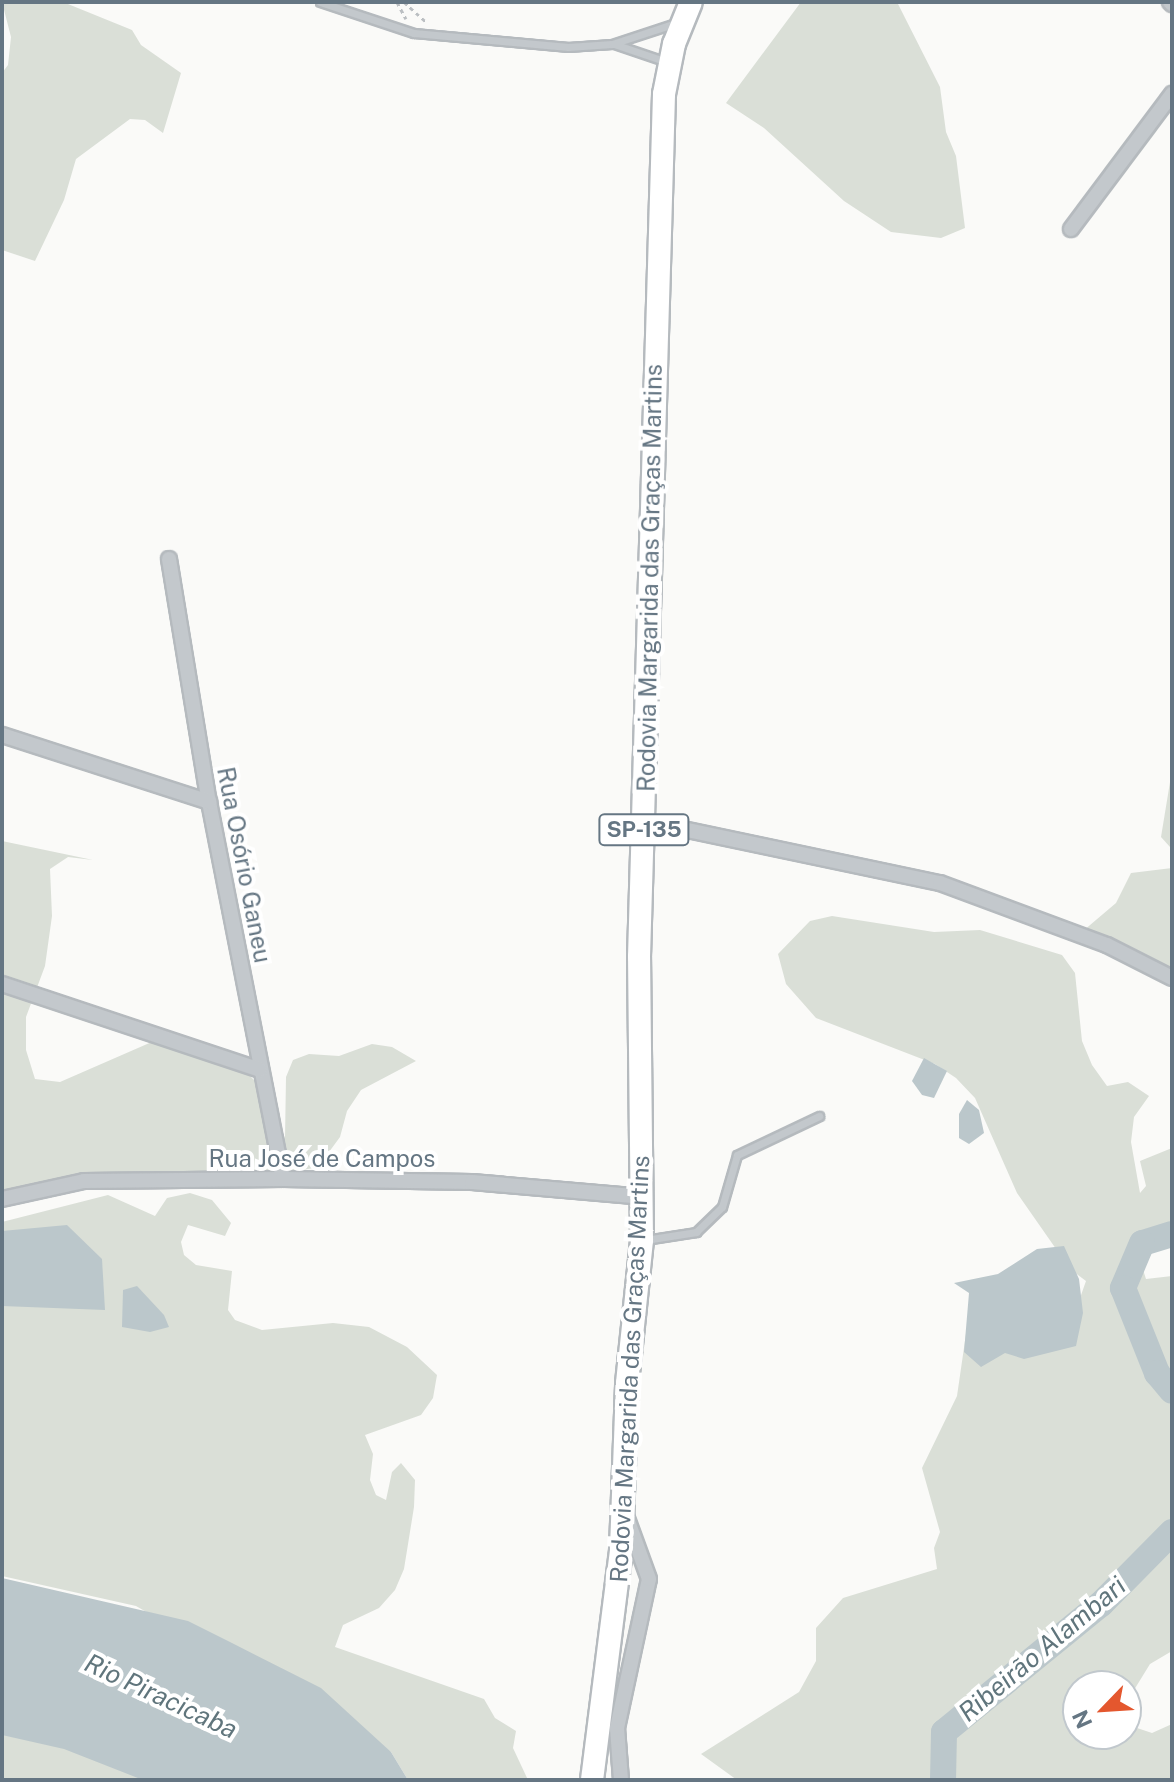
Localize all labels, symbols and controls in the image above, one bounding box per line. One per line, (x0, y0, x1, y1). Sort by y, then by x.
street label: Rodovia Margarida das Graças Martins (632, 364, 668, 792)
street label: Rua Osório Ganeu (211, 764, 277, 966)
road number: SP-135 (598, 812, 690, 848)
street label: Rua José de Campos (208, 1145, 436, 1173)
street label: Rodovia Margarida das Graças Martins (604, 1154, 656, 1584)
water label: Ribeirão Alambari (952, 1570, 1132, 1728)
water label: Rio Piracicaba (80, 1647, 242, 1745)
north arrow (1062, 1670, 1142, 1750)
text: N (1067, 1706, 1097, 1733)

